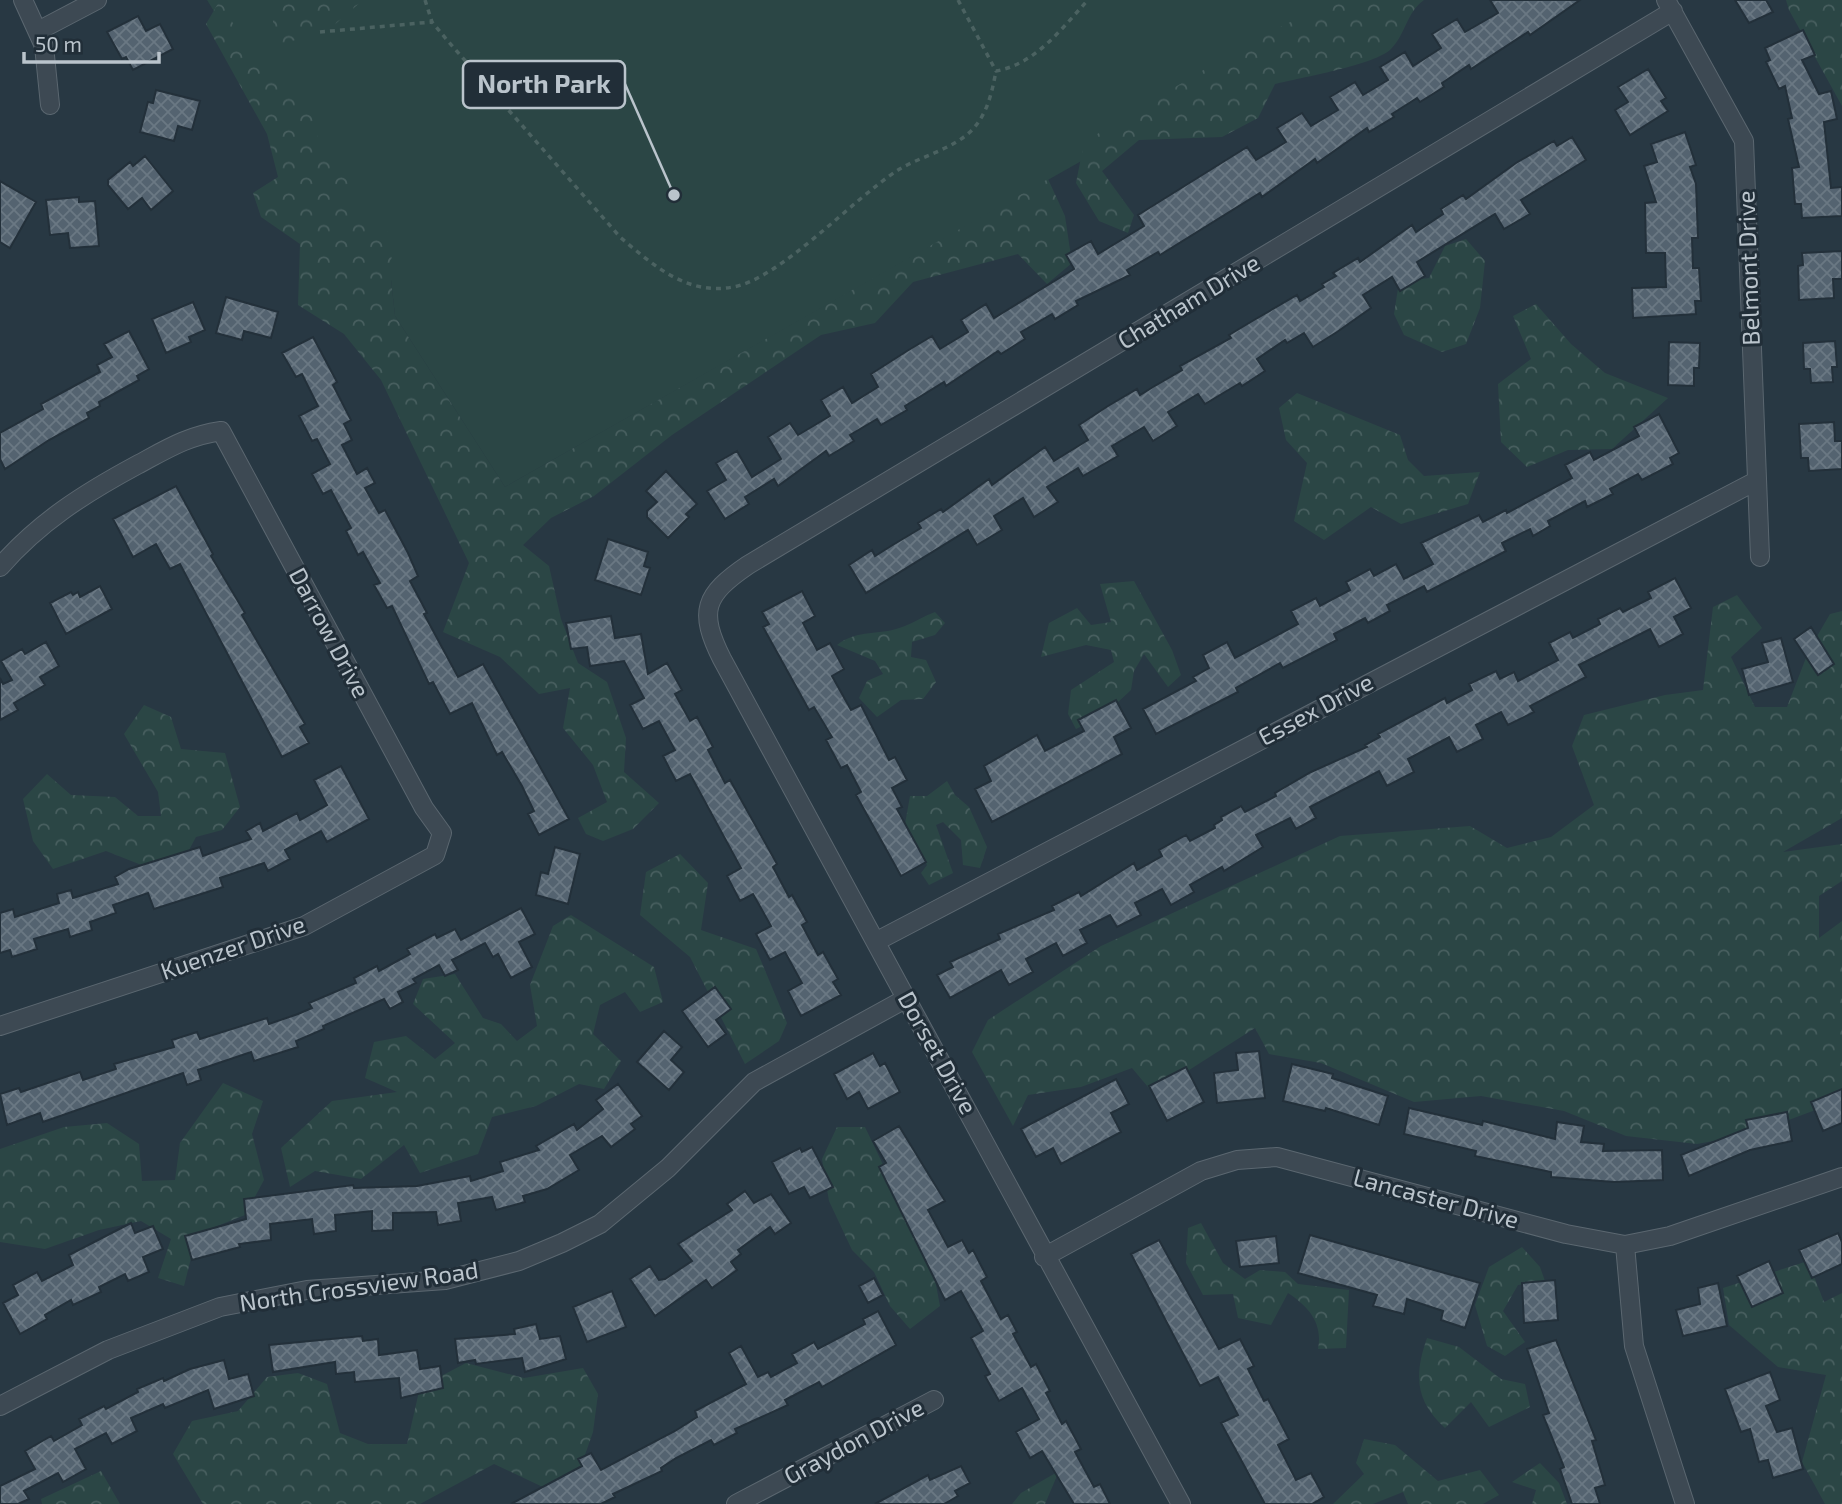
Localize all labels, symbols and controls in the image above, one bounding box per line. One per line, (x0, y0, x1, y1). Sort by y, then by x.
scale bar (24, 21, 159, 65)
text: 50 m (35, 31, 82, 56)
callout: North Park (463, 61, 625, 108)
text: North Park (477, 67, 611, 98)
street label: Belmont Drive (1730, 190, 1765, 346)
street label: Chatham Drive (1112, 247, 1264, 354)
street label: Darrow Drive (284, 562, 377, 702)
street label: Essex Drive (1253, 666, 1378, 751)
street label: Kuenzer Drive (156, 908, 309, 985)
street label: Dorset Drive (893, 986, 984, 1119)
street label: Lancaster Drive (1351, 1162, 1522, 1234)
street label: North Crossview Road (237, 1254, 480, 1317)
street label: Graydon Drive (778, 1392, 928, 1490)

